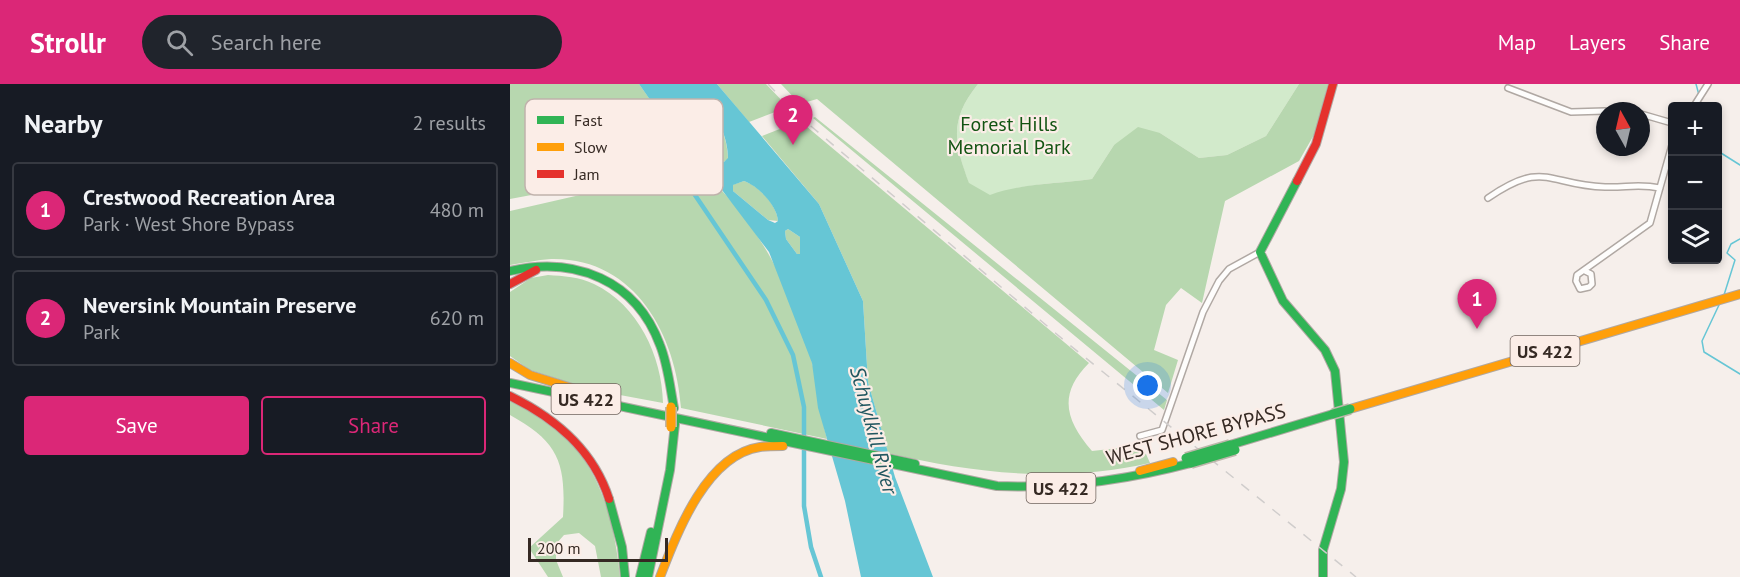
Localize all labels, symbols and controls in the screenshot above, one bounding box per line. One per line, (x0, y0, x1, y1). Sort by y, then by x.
search box (142, 15, 562, 69)
text: Strollr (30, 24, 106, 61)
icon: search (163, 26, 196, 59)
text: Search here (211, 28, 322, 56)
text: Map (1498, 29, 1536, 56)
text: Layers (1569, 29, 1626, 56)
text: Share (1659, 29, 1710, 56)
pin: 2 (774, 95, 812, 145)
legend (525, 99, 723, 195)
north arrow (1596, 102, 1650, 156)
map controls (1668, 102, 1722, 264)
button: + (1668, 102, 1722, 156)
text: Nearby (24, 107, 102, 140)
text: 2 results (413, 110, 486, 136)
text: Fast (574, 110, 603, 130)
park label: Forest Hills Memorial Park (948, 111, 1071, 160)
text: Slow (574, 137, 608, 157)
button: − (1668, 156, 1722, 210)
text: Jam (573, 164, 600, 184)
text: Crestwood Recreation Area (83, 183, 335, 211)
text: 1 (40, 197, 51, 223)
text: 480 m (430, 197, 484, 223)
button: layers (1668, 210, 1722, 264)
text: Park · West Shore Bypass (83, 211, 294, 237)
pin: 1 (1458, 280, 1496, 329)
text: Neversink Mountain Preserve (83, 291, 356, 319)
text: 2 (40, 305, 51, 331)
text: 620 m (430, 305, 484, 331)
text: Park (83, 319, 120, 345)
road number: US 422 (1510, 336, 1580, 366)
water label: Schuylkill River (844, 363, 904, 499)
your location (1133, 371, 1162, 400)
road number: US 422 (552, 384, 620, 414)
button: Save (24, 396, 249, 455)
button: Share (261, 396, 486, 455)
street label: WEST SHORE BYPASS (1103, 398, 1289, 470)
road number: US 422 (1026, 473, 1096, 503)
scale bar (528, 535, 668, 562)
text: 200 m (537, 538, 580, 558)

